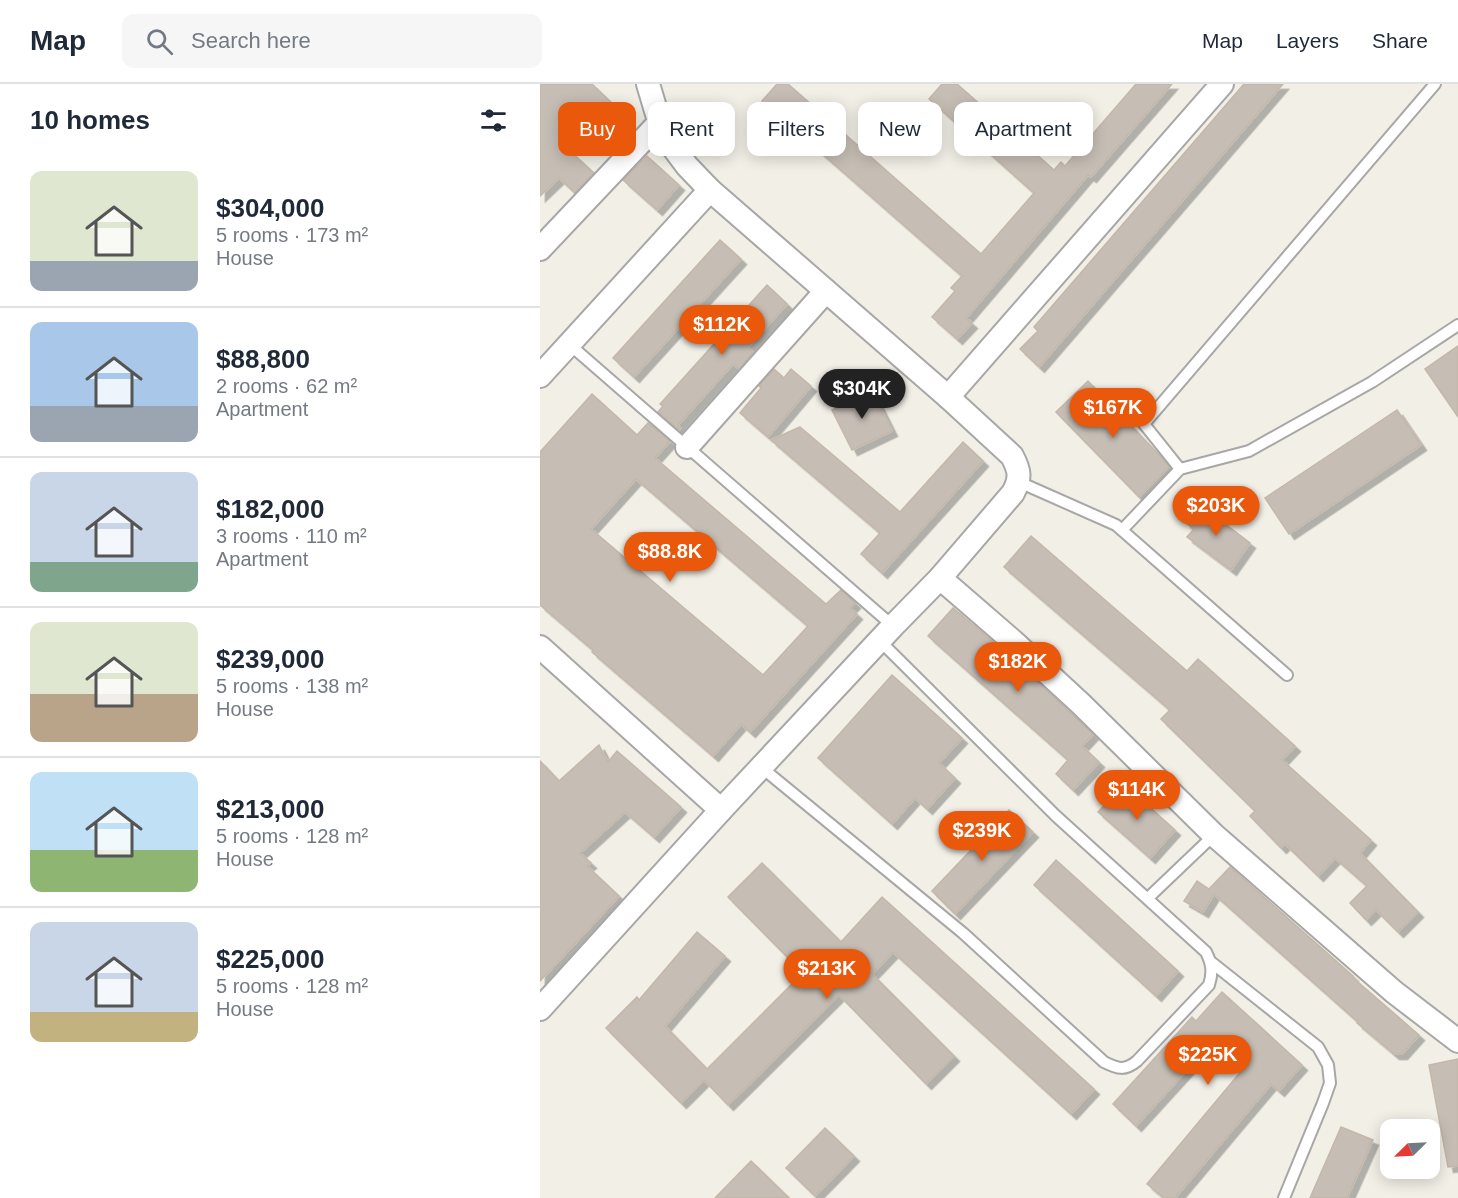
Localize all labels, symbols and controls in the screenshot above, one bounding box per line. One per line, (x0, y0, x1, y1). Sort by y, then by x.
search box (122, 14, 542, 68)
text: Map (30, 25, 86, 56)
icon: search (143, 25, 176, 58)
text: Search here (191, 28, 311, 53)
text: Map (1202, 29, 1243, 52)
text: Layers (1276, 29, 1339, 52)
text: Share (1372, 29, 1428, 52)
chip: Buy (558, 102, 636, 156)
chip: Rent (648, 102, 735, 156)
chip: Filters (747, 102, 846, 156)
chip: New (858, 102, 942, 156)
chip: Apartment (954, 102, 1093, 156)
icon: filters (477, 104, 510, 137)
text: 10 homes (30, 105, 150, 135)
text: $304,000 (216, 193, 324, 223)
icon: home (78, 195, 150, 267)
text: 5 rooms · 173 m² (216, 224, 368, 246)
text: House (216, 247, 274, 269)
pin: $112K (680, 305, 764, 356)
text: $112K (693, 313, 751, 335)
text: $88,800 (216, 344, 310, 374)
icon: home (78, 346, 150, 418)
pin: $304K (820, 369, 904, 420)
text: 2 rooms · 62 m² (216, 375, 357, 397)
text: $304K (833, 377, 891, 399)
pin: $167K (1071, 388, 1155, 439)
text: $167K (1084, 396, 1142, 418)
text: Apartment (216, 398, 308, 420)
pin: $203K (1174, 486, 1258, 537)
text: $182,000 (216, 494, 324, 524)
text: $203K (1187, 494, 1245, 516)
icon: home (78, 496, 150, 568)
text: 3 rooms · 110 m² (216, 525, 367, 547)
pin: $88.8K (621, 532, 719, 583)
text: $88.8K (638, 540, 702, 562)
text: Apartment (216, 548, 308, 570)
pin: $182K (976, 642, 1060, 693)
text: $239,000 (216, 644, 324, 674)
icon: home (78, 646, 150, 718)
text: $182K (989, 650, 1047, 672)
text: 5 rooms · 138 m² (216, 675, 368, 697)
text: House (216, 698, 274, 720)
pin: $114K (1095, 770, 1179, 821)
text: $114K (1108, 778, 1166, 800)
text: $213,000 (216, 794, 324, 824)
icon: home (78, 796, 150, 868)
pin: $239K (940, 811, 1024, 862)
text: $239K (953, 819, 1011, 841)
text: 5 rooms · 128 m² (216, 825, 368, 847)
text: House (216, 848, 274, 870)
text: $225,000 (216, 944, 324, 974)
icon: home (78, 946, 150, 1018)
pin: $213K (785, 949, 869, 1000)
text: $213K (798, 957, 856, 979)
text: 5 rooms · 128 m² (216, 975, 368, 997)
text: House (216, 998, 274, 1020)
pin: $225K (1166, 1035, 1250, 1086)
text: $225K (1179, 1043, 1237, 1065)
north arrow (1380, 1119, 1440, 1179)
map controls (1380, 1119, 1440, 1179)

